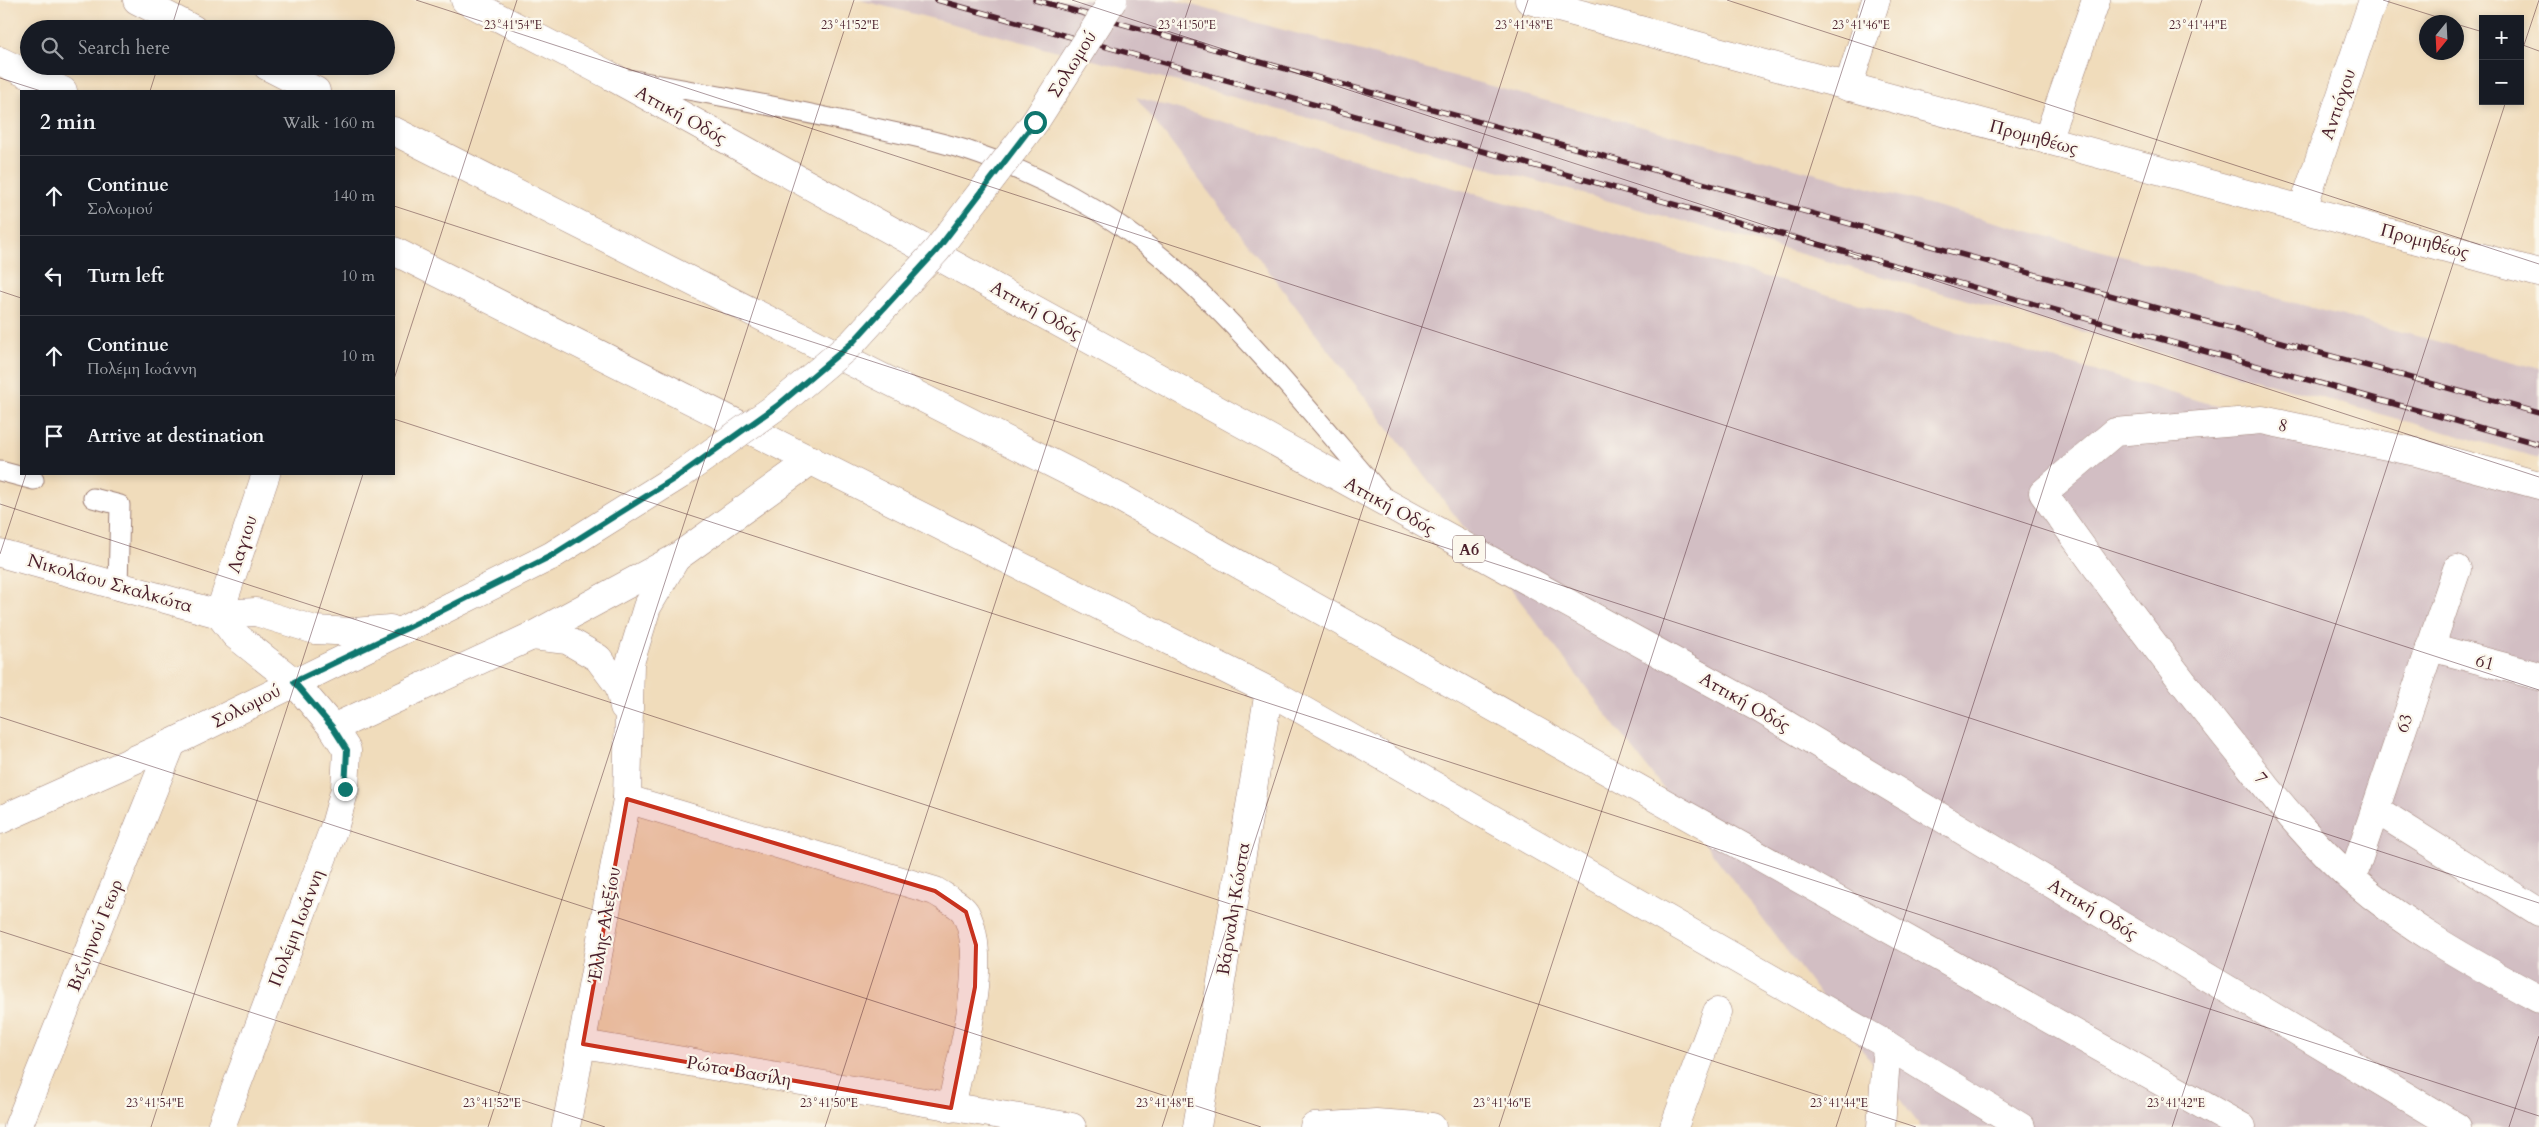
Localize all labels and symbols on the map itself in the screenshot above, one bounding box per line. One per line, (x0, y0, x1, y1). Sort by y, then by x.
north arrow (2419, 15, 2464, 60)
text: 23°41'54"E (484, 17, 542, 33)
text: 23°41'52"E (821, 17, 879, 33)
text: 23°41'50"E (1158, 17, 1216, 33)
text: 23°41'48"E (1495, 17, 1553, 33)
text: 23°41'46"E (1832, 17, 1890, 33)
text: 23°41'44"E (2169, 17, 2227, 33)
street label: Σολωμού (1042, 26, 1103, 102)
street label: Αντιόχου (2315, 65, 2362, 143)
street label: Αττική Οδός (631, 80, 731, 151)
route start (1024, 111, 1047, 134)
street label: Προμηθέως (1987, 114, 2081, 161)
street label: Προμηθέως (2378, 218, 2472, 265)
street label: Αττική Οδός (986, 275, 1086, 346)
street label: 8 (2276, 412, 2290, 439)
street label: Αττική Οδός (1340, 471, 1440, 542)
street label: Λαγιου (221, 512, 264, 576)
road number: Α6 (1453, 536, 1485, 562)
street label: Νικολάου Σκαλκώτα (25, 548, 195, 619)
street label: 61 (2473, 648, 2497, 677)
street label: Αττική Οδός (1695, 666, 1795, 739)
street label: Σολωμού (207, 678, 285, 734)
street label: 63 (2390, 710, 2419, 736)
street label: 7 (2248, 767, 2273, 790)
route end (334, 778, 357, 801)
street label: Βάρναλη Κώστα (1211, 841, 1256, 977)
street label: Έλλης Αλεξίου (582, 865, 627, 986)
street label: Πολέμη Ιωάννη (263, 866, 330, 990)
street label: Αττική Οδός (2043, 873, 2143, 946)
street label: Βιζυηνού Γεωρ (62, 875, 129, 995)
street label: Ρώτα Βασίλη (685, 1050, 793, 1093)
text: 23°41'54"E (126, 1095, 184, 1111)
text: 23°41'52"E (463, 1095, 521, 1111)
text: 23°41'50"E (800, 1095, 858, 1111)
text: 23°41'48"E (1136, 1095, 1194, 1111)
text: 23°41'46"E (1473, 1095, 1531, 1111)
text: 23°41'44"E (1810, 1095, 1868, 1111)
text: 23°41'42"E (2147, 1095, 2205, 1111)

